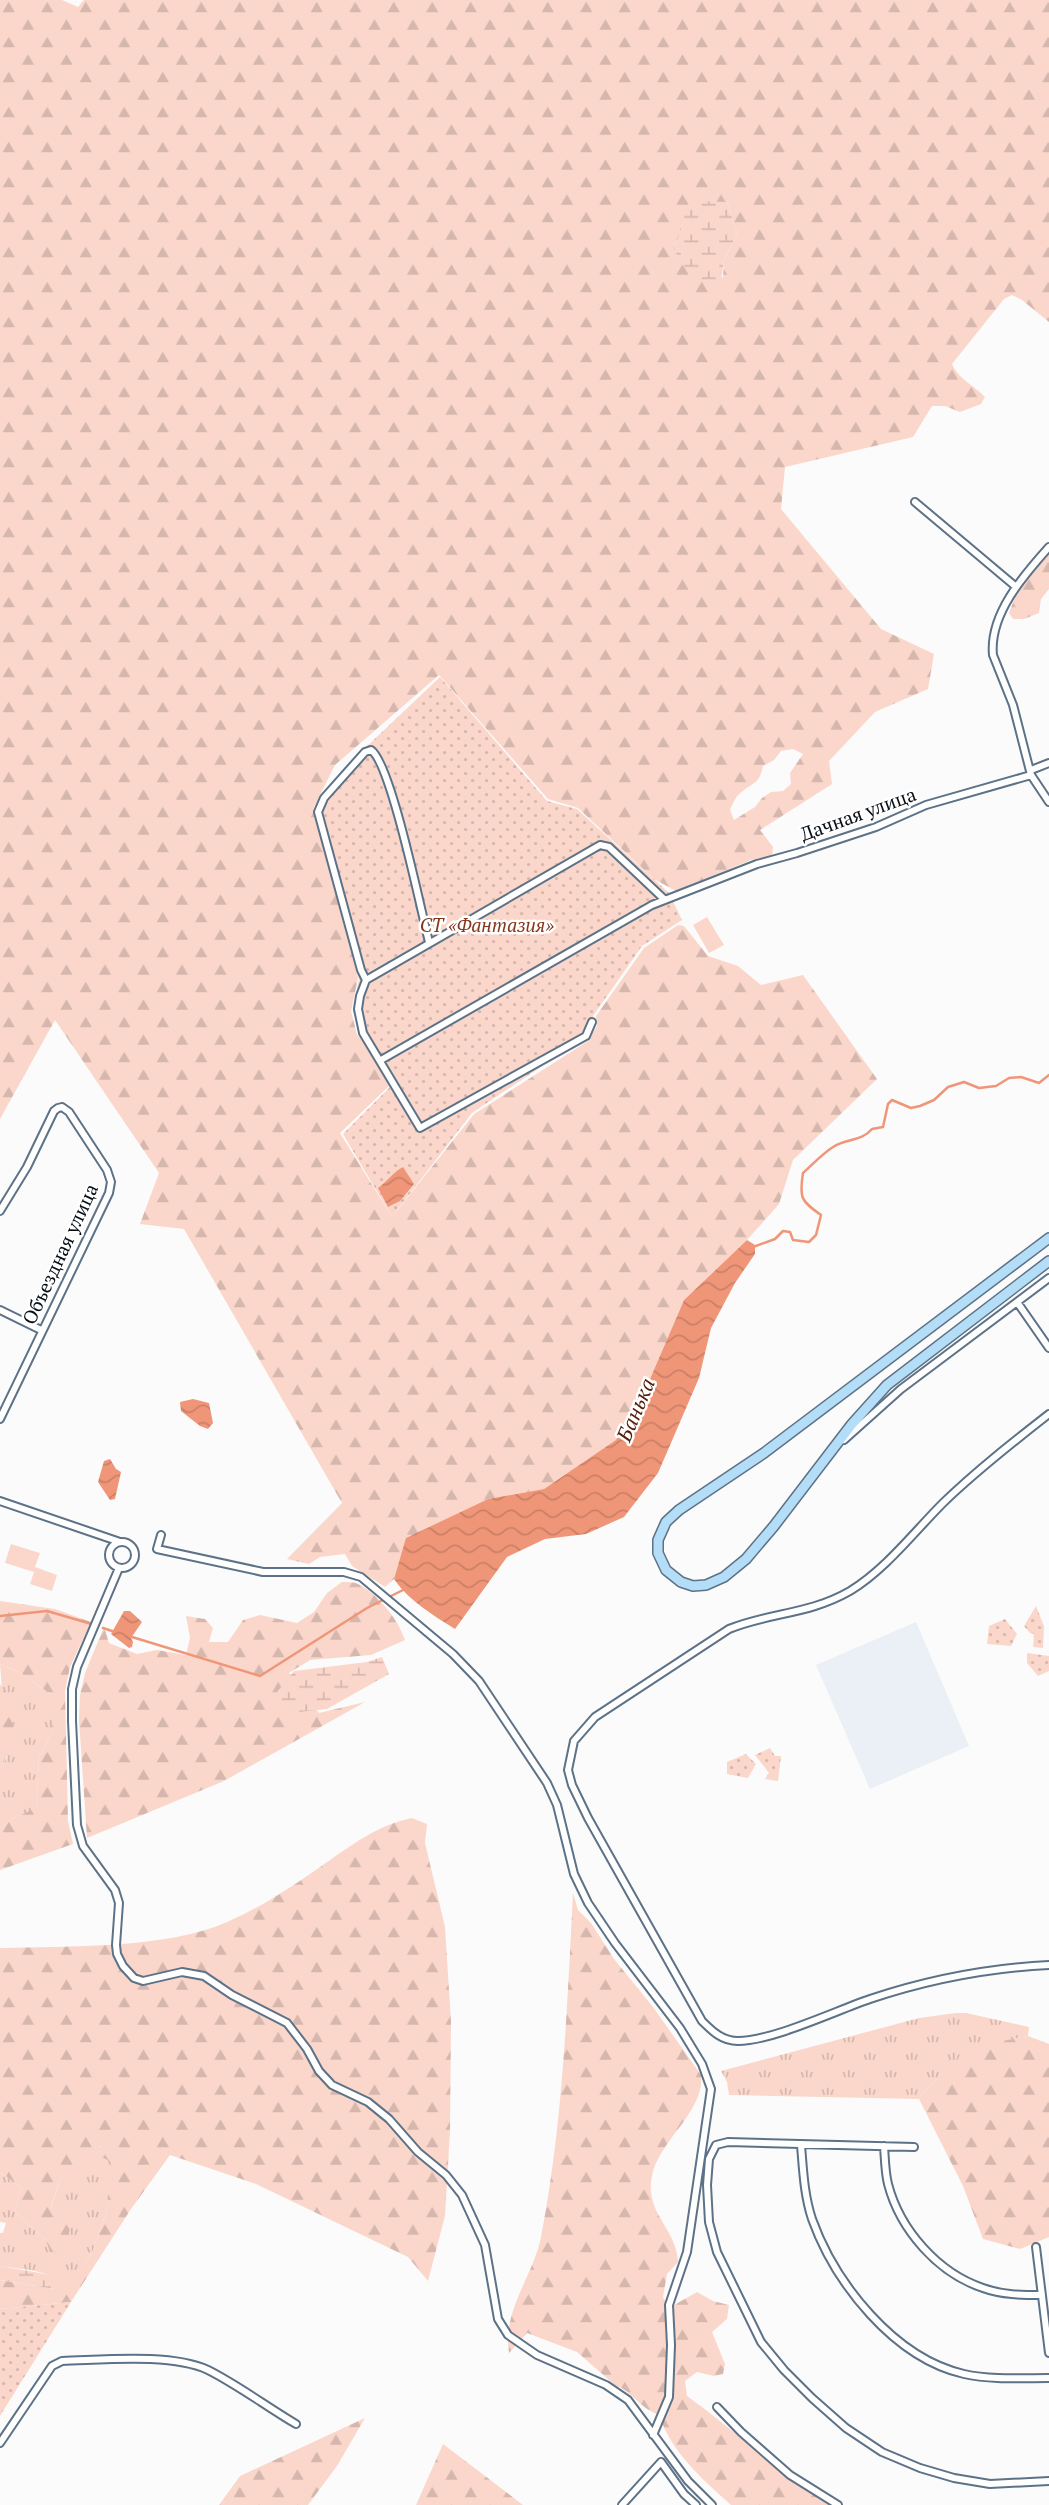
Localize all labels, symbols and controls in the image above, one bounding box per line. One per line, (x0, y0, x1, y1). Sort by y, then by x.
street label: Дачная улица (796, 781, 920, 846)
park label: СТ «Фантазия» (420, 912, 554, 937)
street label: Объездная улица (16, 1179, 103, 1328)
water label: Банька (609, 1374, 661, 1447)

